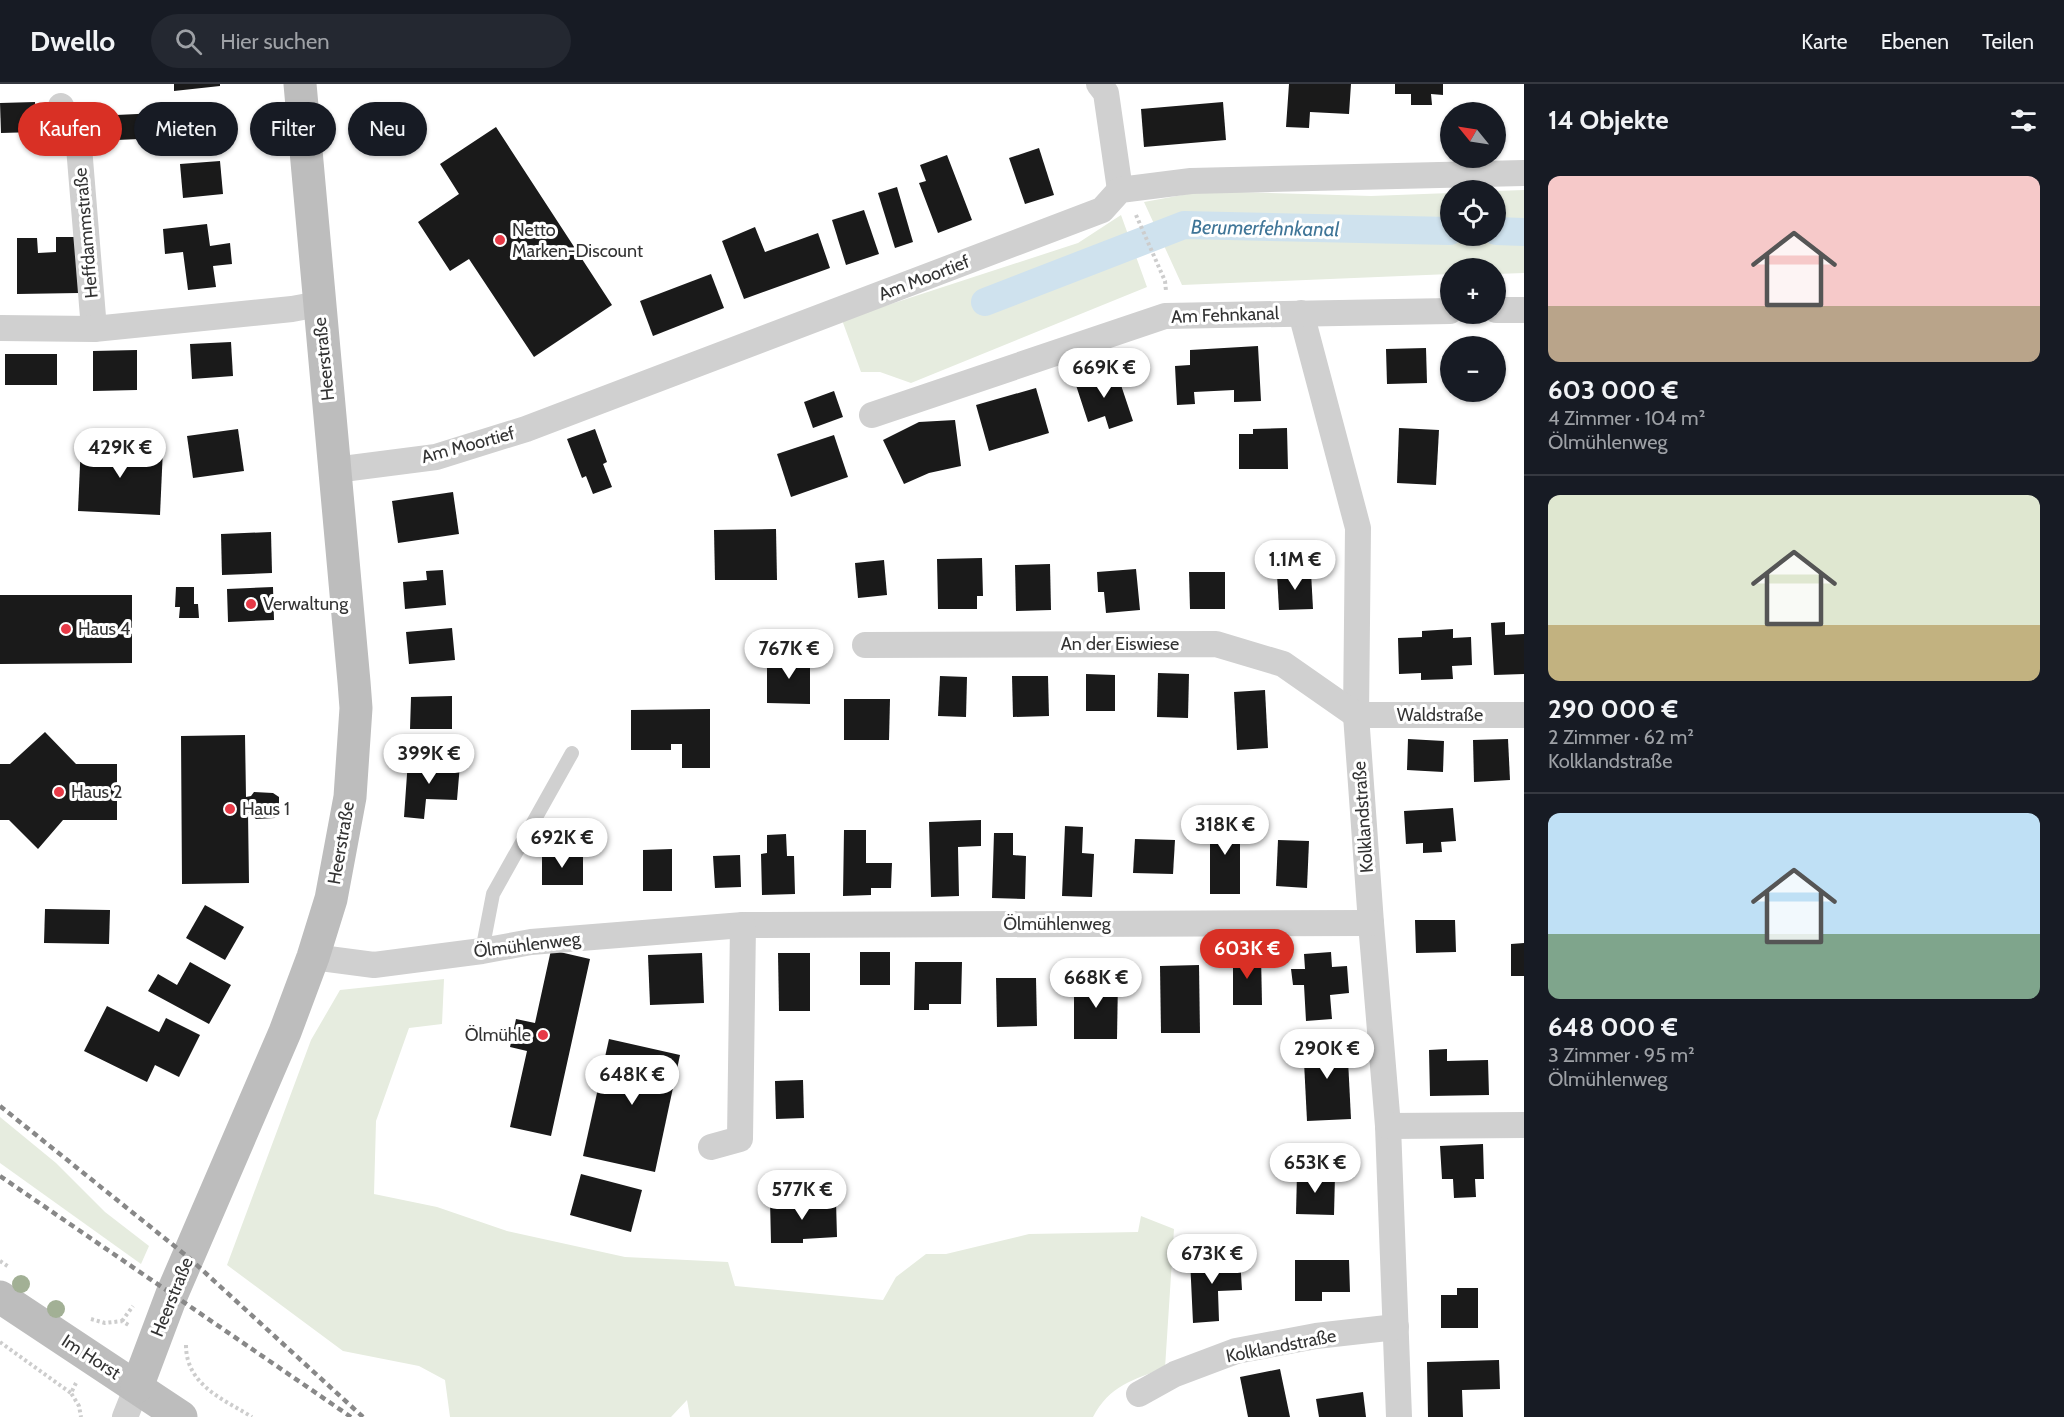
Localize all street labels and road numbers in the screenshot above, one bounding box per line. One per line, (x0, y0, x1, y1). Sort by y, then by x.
street label: Heffdammstraße (69, 167, 103, 299)
street label: Am Moortief (875, 251, 973, 305)
street label: Am Fehnkanal (1171, 302, 1280, 328)
street label: Heerstraße (309, 316, 339, 402)
street label: Am Moortief (419, 422, 517, 468)
street label: An der Eiswiese (1061, 633, 1179, 655)
street label: Waldstraße (1397, 704, 1483, 726)
street label: Kolklandstraße (1348, 760, 1378, 874)
street label: Heerstraße (323, 800, 359, 886)
street label: Ölmühlenweg (1003, 913, 1112, 935)
street label: Ölmühlenweg (472, 927, 583, 962)
street label: Heerstraße (146, 1254, 198, 1340)
street label: Kolklandstraße (1224, 1325, 1338, 1367)
street label: Im Horst (57, 1330, 125, 1384)

